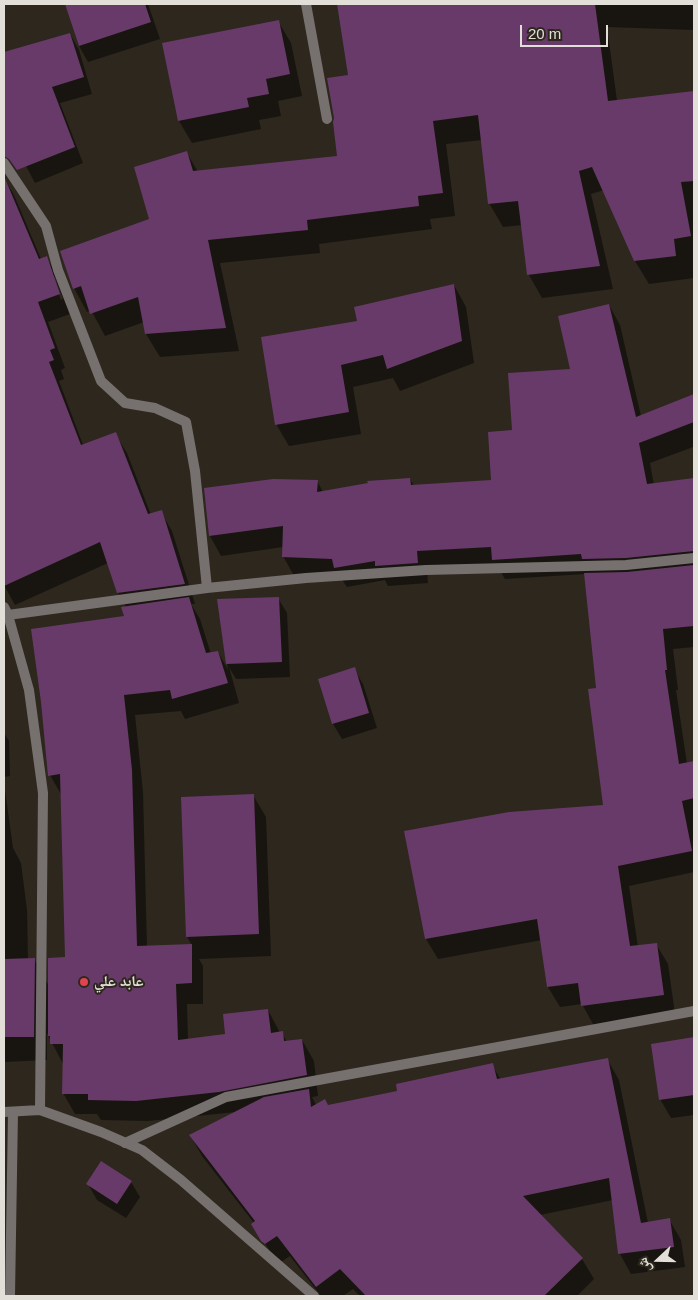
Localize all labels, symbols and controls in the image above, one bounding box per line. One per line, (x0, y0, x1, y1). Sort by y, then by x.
scale bar (523, 15, 610, 47)
text: 20 m (528, 25, 561, 42)
place label: عابد علي (94, 973, 143, 991)
marker: عابد علي (78, 976, 90, 988)
north arrow (633, 1235, 683, 1285)
text: ش (634, 1256, 654, 1275)

